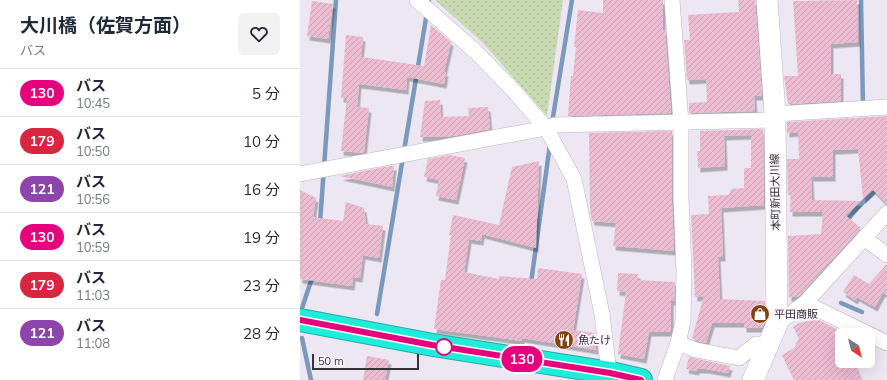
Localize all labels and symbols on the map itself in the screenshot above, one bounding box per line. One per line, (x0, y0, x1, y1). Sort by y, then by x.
street label: 本町新田大川線 (767, 153, 783, 231)
shop icon: 平田商販 (749, 303, 771, 325)
place label: 平田商販 (774, 307, 818, 321)
north arrow (835, 328, 875, 368)
restaurant icon: 魚たけ (553, 329, 575, 351)
place label: 魚たけ (578, 333, 611, 347)
unlabelled marker (435, 338, 453, 356)
line badge: 130 (499, 346, 545, 372)
scale bar (312, 352, 419, 371)

